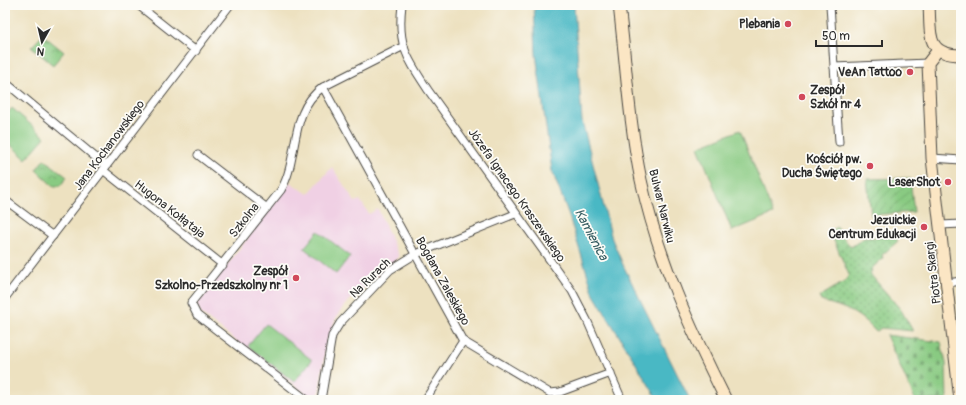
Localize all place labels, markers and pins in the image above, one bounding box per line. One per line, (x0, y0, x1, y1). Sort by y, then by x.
place label: Plebania (739, 17, 780, 32)
marker: Plebania (783, 19, 793, 29)
place label: VeAn Tattoo (838, 65, 903, 80)
marker: VeAn Tattoo (905, 67, 915, 77)
place label: Zespół Szkół nr 4 (810, 83, 861, 112)
marker: Zespół Szkół nr 4 (797, 92, 807, 102)
place label: Kościół pw. Ducha Świętego (782, 152, 863, 181)
marker: Kościół pw. Ducha Świętego (865, 161, 875, 171)
place label: LaserShot (888, 175, 941, 190)
marker: LaserShot (943, 177, 953, 187)
place label: Jezuickie Centrum Edukacji (828, 213, 917, 242)
marker: Jezuickie Centrum Edukacji (919, 222, 929, 232)
place label: Zespół Szkolno-Przedszkolny nr 1 (155, 264, 289, 293)
marker: Zespół Szkolno-Przedszkolny nr 1 (291, 273, 301, 283)

